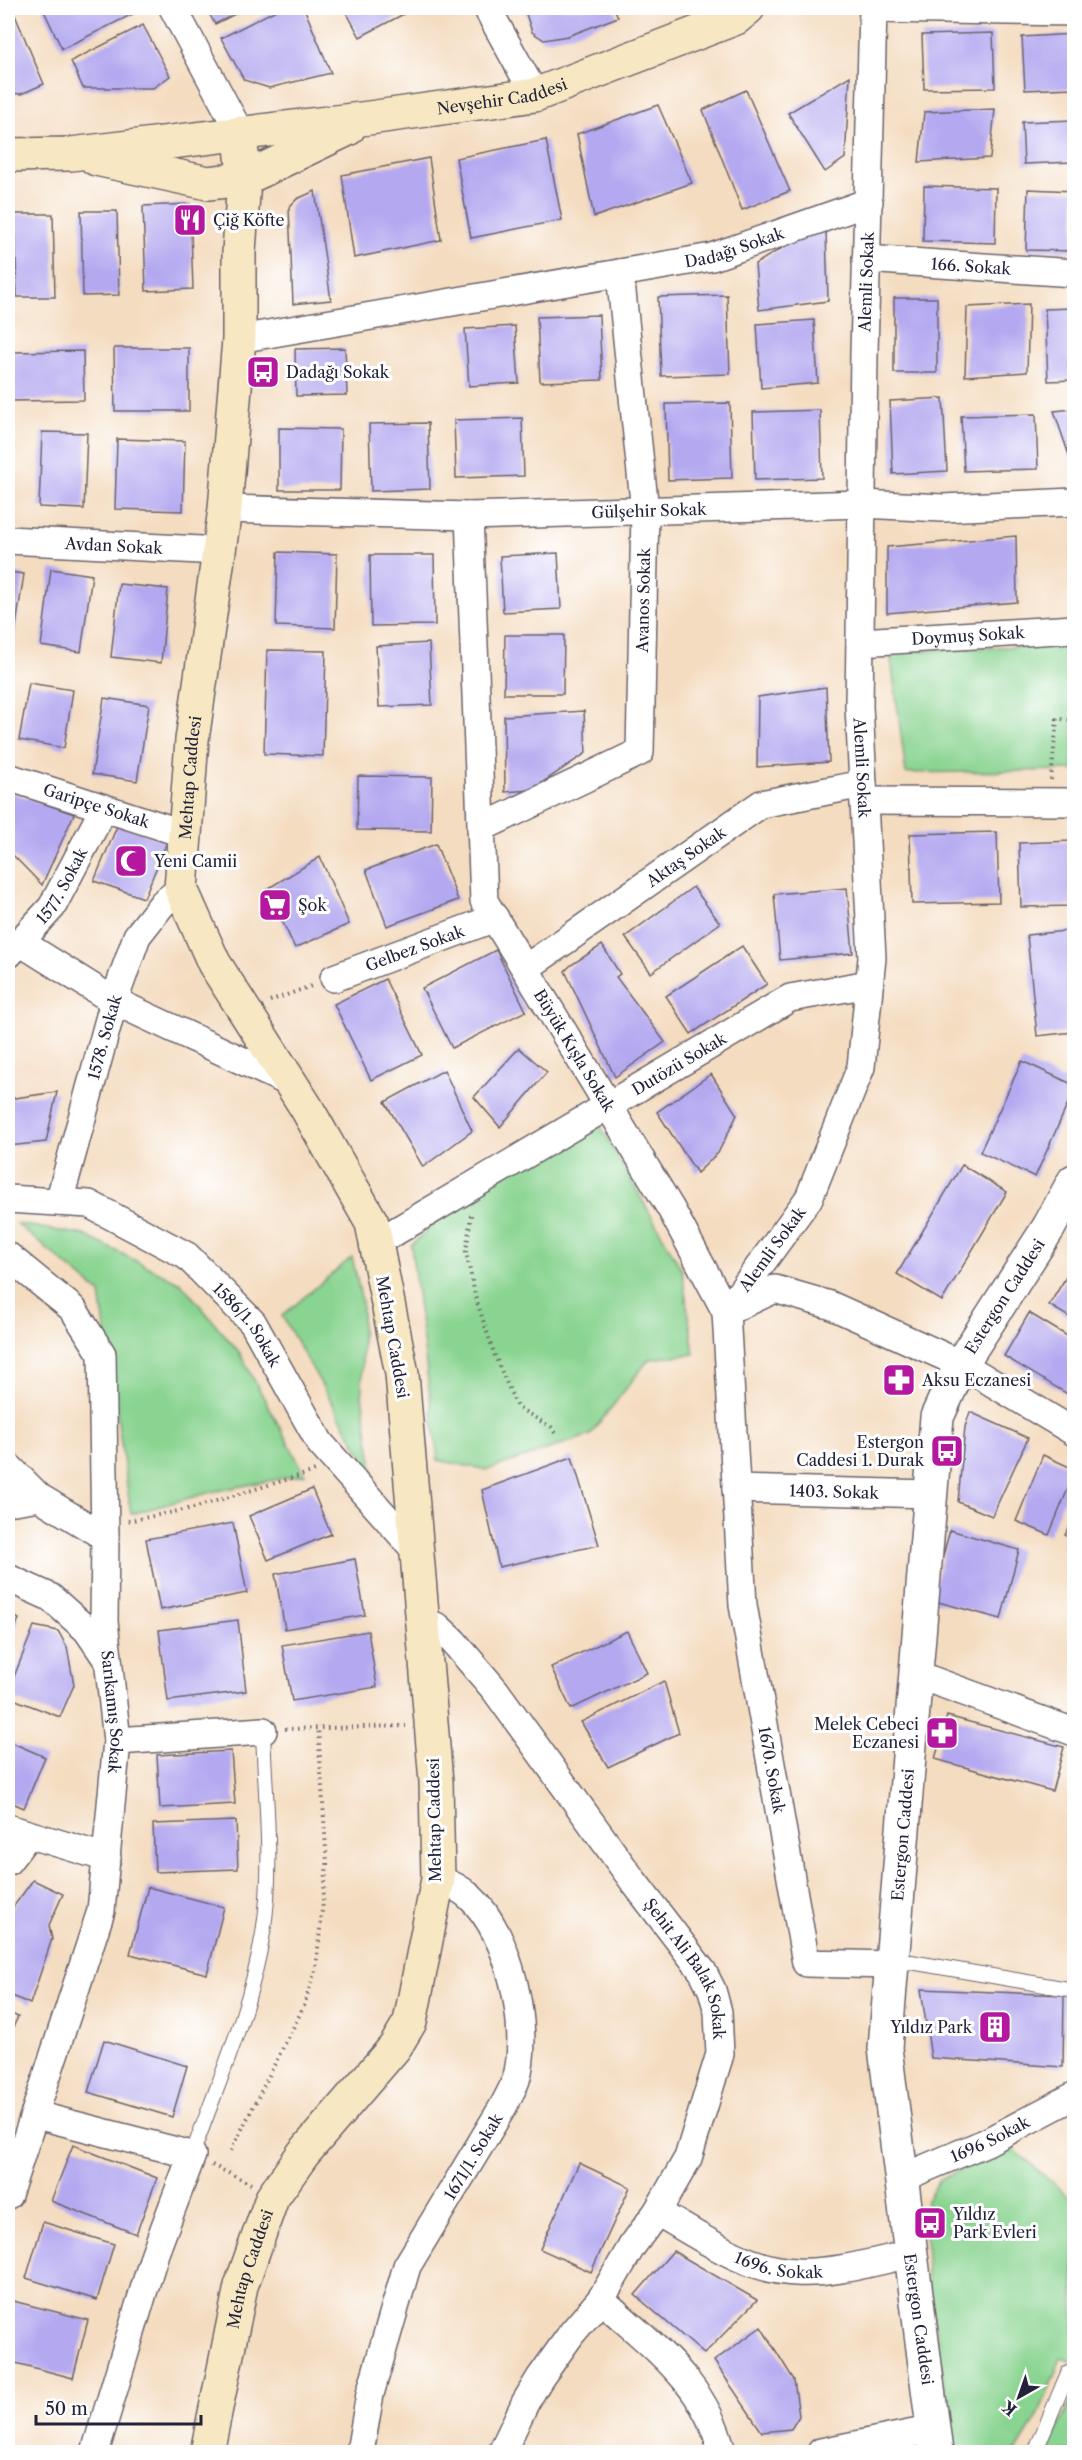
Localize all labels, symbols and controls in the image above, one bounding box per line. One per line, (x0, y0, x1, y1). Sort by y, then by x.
street label: Nevşehir Caddesi (436, 74, 570, 118)
restaurant icon: Çiğ Köfte (172, 202, 208, 238)
place label: Çiğ Köfte (213, 210, 284, 230)
street label: Dadağı Sokak (683, 222, 787, 272)
street label: Alemli Sokak (854, 231, 878, 333)
street label: 166. Sokak (930, 253, 1012, 279)
bus stop icon: Dadağı Sokak (245, 354, 281, 390)
place label: Dadağı Sokak (286, 362, 390, 382)
street label: Gülşehir Sokak (591, 499, 707, 522)
street label: Avdan Sokak (64, 533, 164, 558)
street label: Avanos Sokak (632, 547, 654, 654)
street label: Doymuş Sokak (911, 622, 1026, 649)
street label: Mehtap Caddesi (175, 714, 205, 840)
street label: Alemli Sokak (850, 716, 875, 819)
street label: Garipçe Sokak (41, 779, 153, 832)
street label: Aktaş Sokak (641, 821, 730, 892)
mosque icon: Yeni Camii (113, 843, 149, 879)
street label: 1577. Sokak (32, 844, 92, 928)
place label: Yeni Camii (153, 851, 237, 871)
supermarket icon: Şok (257, 887, 293, 923)
place label: Şok (298, 895, 327, 915)
street label: Gelbez Sokak (362, 920, 467, 975)
street label: Büyük Kışla Sokak (530, 985, 620, 1116)
street label: 1578. Sokak (83, 991, 126, 1082)
street label: Dutözü Sokak (628, 1028, 730, 1099)
street label: Alemli Sokak (734, 1202, 810, 1296)
street label: Estergon Caddesi (960, 1235, 1049, 1358)
street label: Mehtap Caddesi (372, 1274, 414, 1400)
street label: 1586/1. Sokak (209, 1278, 286, 1371)
pharmacy icon: Aksu Eczanesi (881, 1362, 917, 1398)
place label: Aksu Eczanesi (921, 1370, 1031, 1390)
place label: Estergon Caddesi 1. Durak (796, 1432, 925, 1470)
bus stop icon: Estergon Caddesi 1. Durak (929, 1433, 965, 1469)
street label: 1403. Sokak (789, 1480, 880, 1503)
street label: Sarıkamış Sokak (97, 1649, 127, 1775)
place label: Melek Cebeci Eczanesi (814, 1714, 919, 1752)
pharmacy icon: Melek Cebeci Eczanesi (924, 1715, 960, 1751)
street label: 1670. Sokak (755, 1725, 790, 1816)
street label: Mehtap Caddesi (423, 1758, 445, 1882)
street label: Estergon Caddesi (887, 1768, 918, 1902)
street label: Şehit Ali Balak Sokak (640, 1894, 729, 2041)
building icon: Yıldız Park (977, 2009, 1013, 2045)
place label: Yıldız Park (890, 2017, 973, 2037)
street label: 1671/1. Sokak (439, 2109, 507, 2203)
street label: 1696 Sokak (947, 2111, 1033, 2166)
place label: Yıldız Park Evleri (952, 2204, 1037, 2242)
bus stop icon: Yıldız Park Evleri (912, 2205, 948, 2241)
street label: Mehtap Caddesi (222, 2207, 277, 2331)
street label: 1696. Sokak (732, 2247, 824, 2282)
street label: Estergon Caddesi (900, 2252, 938, 2386)
north arrow (989, 2367, 1049, 2427)
scale bar (36, 2388, 201, 2426)
text: K (997, 2396, 1021, 2420)
text: 50 m (45, 2398, 88, 2420)

